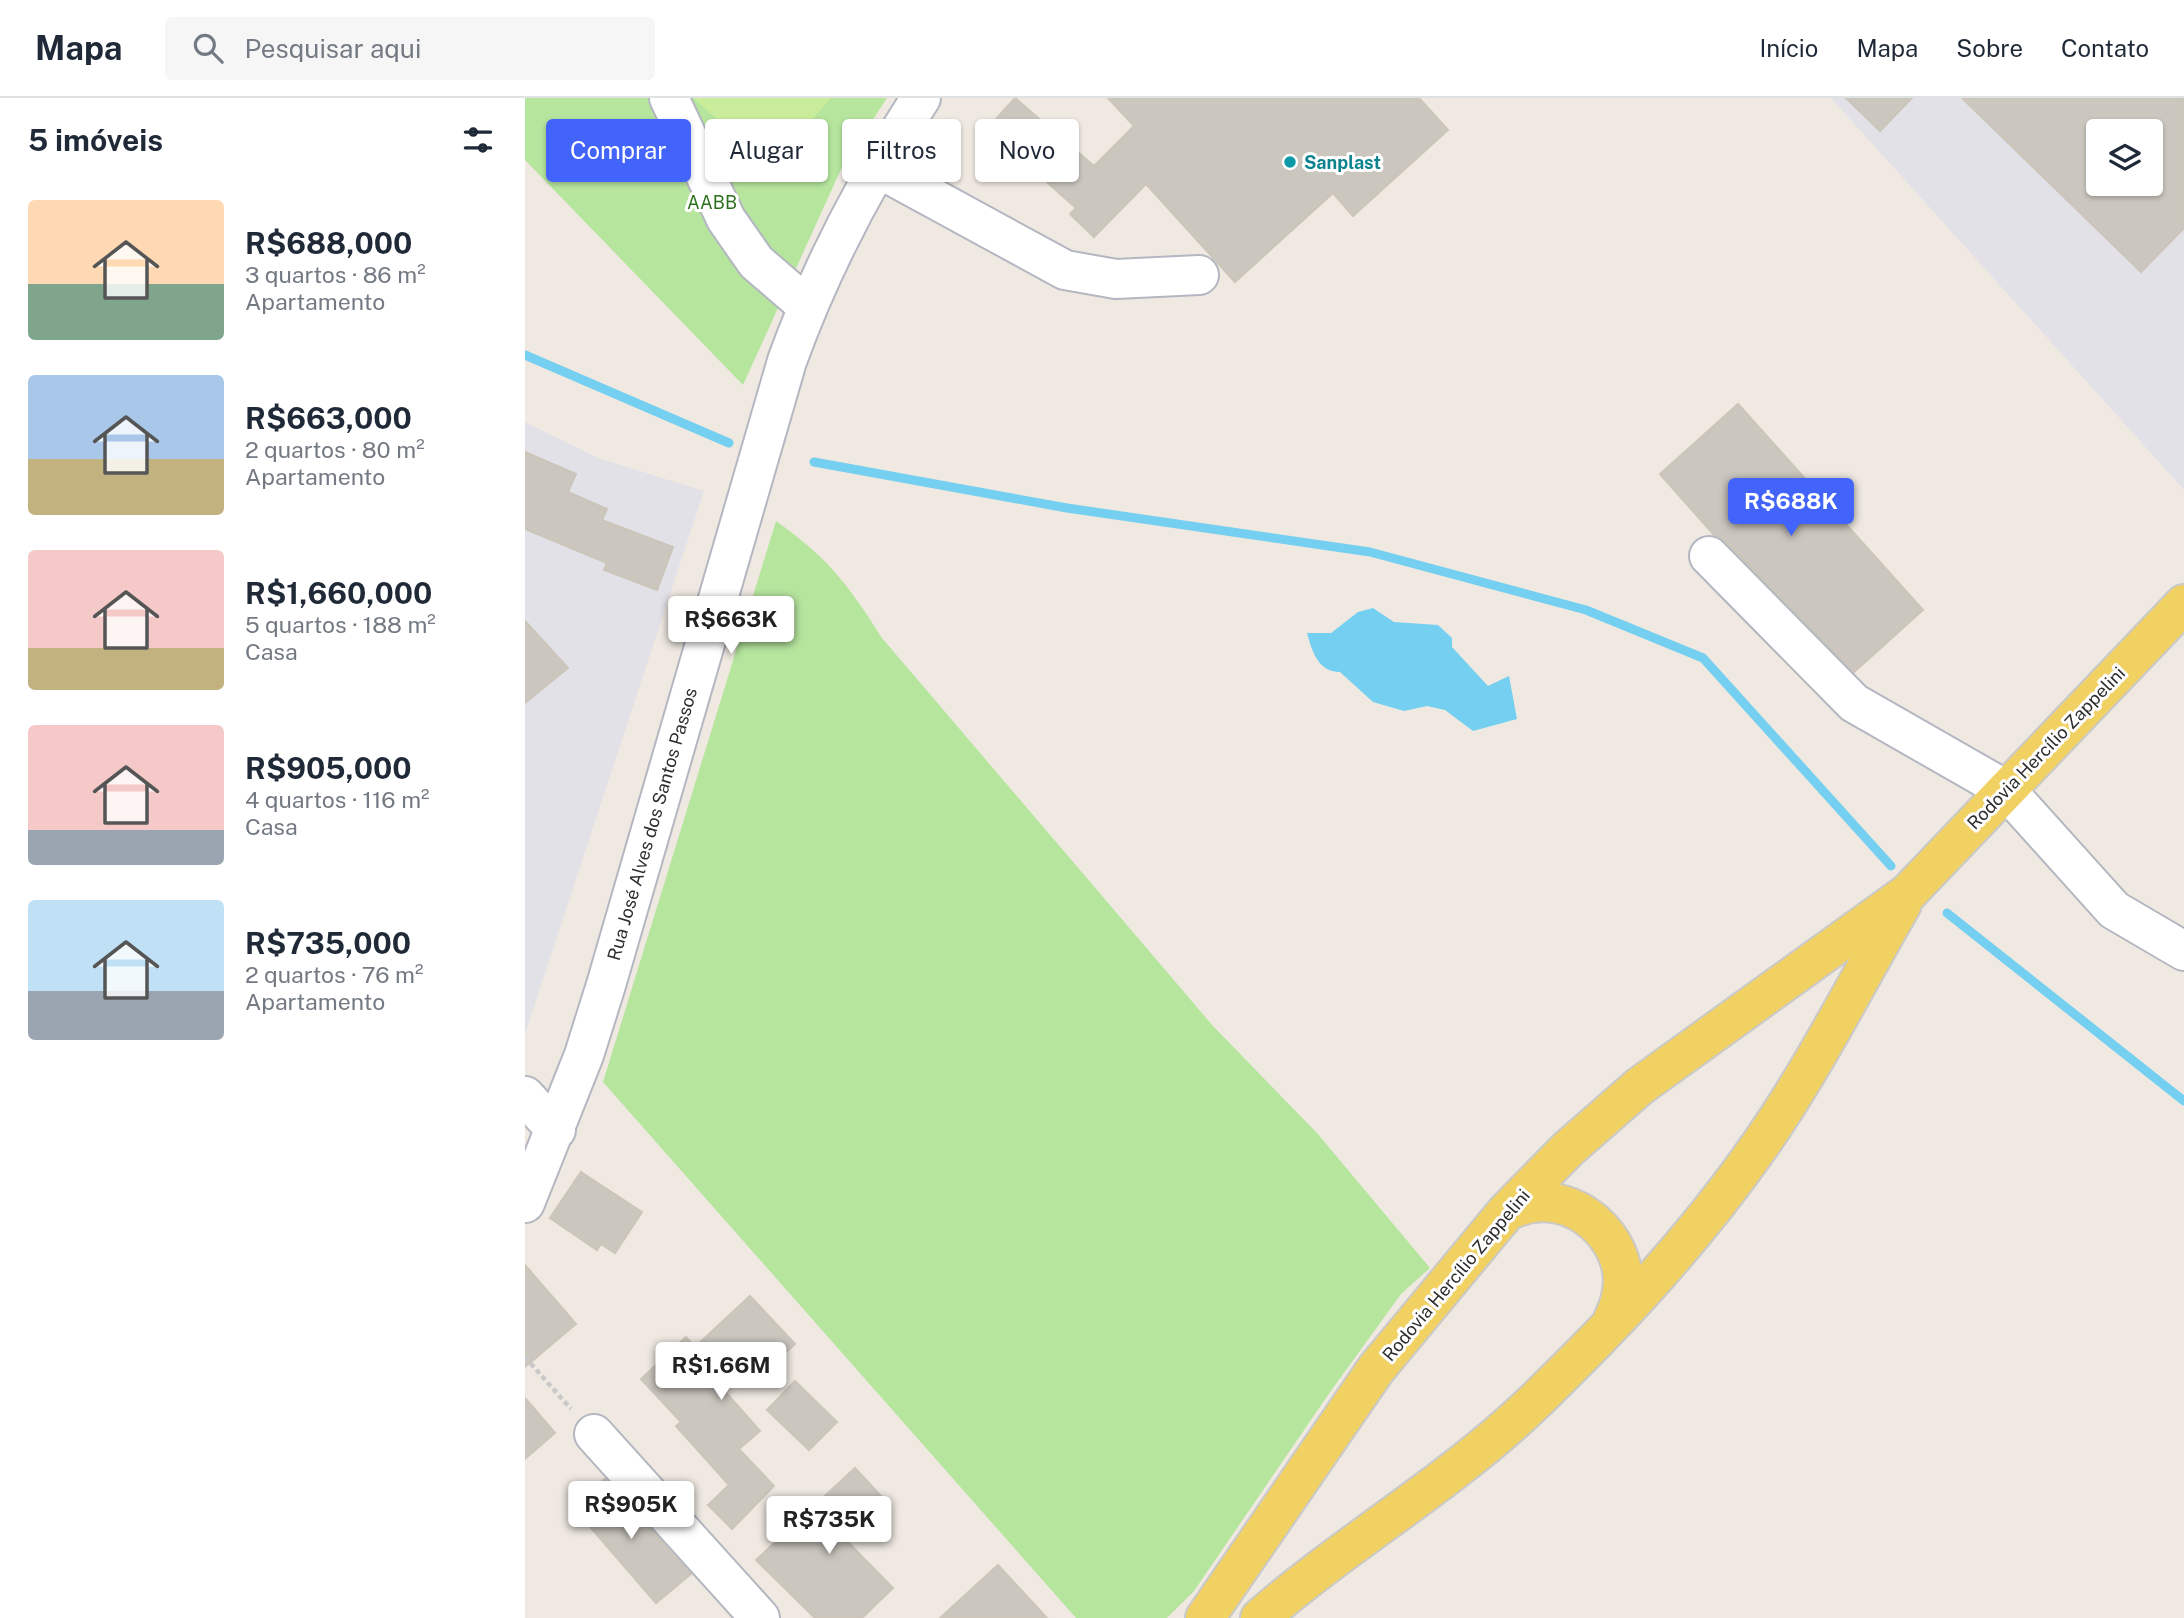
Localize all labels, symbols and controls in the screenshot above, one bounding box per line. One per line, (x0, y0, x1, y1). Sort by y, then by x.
search box (165, 17, 655, 80)
text: Mapa (35, 29, 123, 67)
icon: search (189, 29, 227, 67)
text: Pesquisar aqui (245, 33, 421, 64)
text: Início (1760, 34, 1818, 62)
text: Mapa (1856, 34, 1918, 62)
text: Sobre (1956, 34, 2023, 62)
text: Contato (2061, 34, 2149, 62)
chip: Comprar (546, 119, 691, 182)
chip: Alugar (705, 119, 828, 182)
chip: Filtros (842, 119, 961, 182)
chip: Novo (975, 119, 1079, 182)
map controls (2086, 119, 2163, 196)
button: layers (2086, 119, 2163, 196)
icon: filters (459, 121, 497, 159)
text: 5 imóveis (28, 122, 163, 158)
place label: Sanplast (1304, 152, 1381, 173)
marker: Sanplast (1282, 154, 1298, 170)
park label: AABB (687, 192, 737, 213)
text: R$688,000 (245, 225, 412, 261)
icon: home (84, 228, 168, 312)
text: 3 quartos · 86 m² (245, 261, 426, 288)
text: Apartamento (245, 288, 385, 315)
text: R$663,000 (245, 400, 412, 436)
icon: home (84, 403, 168, 487)
text: 2 quartos · 80 m² (245, 436, 425, 463)
text: Apartamento (245, 463, 385, 490)
pin: R$688K (1734, 478, 1848, 538)
text: R$688K (1744, 487, 1838, 514)
text: R$1,660,000 (245, 575, 432, 611)
icon: home (84, 578, 168, 662)
pin: R$663K (674, 596, 788, 656)
text: R$663K (684, 605, 778, 632)
text: 5 quartos · 188 m² (245, 611, 436, 638)
text: Casa (245, 638, 298, 665)
street label: Rodovia Hercílio Zappelini (1963, 662, 2129, 834)
street label: Rua José Alves dos Santos Passos (603, 685, 701, 963)
text: R$905,000 (245, 750, 412, 786)
icon: home (84, 753, 168, 837)
text: 4 quartos · 116 m² (245, 786, 430, 813)
text: Casa (245, 813, 298, 840)
text: R$735,000 (245, 925, 411, 961)
icon: home (84, 928, 168, 1012)
text: 2 quartos · 76 m² (245, 961, 423, 988)
text: Apartamento (245, 988, 385, 1015)
street label: Rodovia Hercílio Zappelini (1378, 1185, 1534, 1365)
pin: R$1.66M (656, 1342, 786, 1402)
text: R$1.66M (671, 1351, 771, 1378)
pin: R$905K (574, 1482, 688, 1541)
text: R$905K (584, 1490, 678, 1517)
pin: R$735K (772, 1496, 886, 1556)
text: R$735K (782, 1505, 876, 1532)

